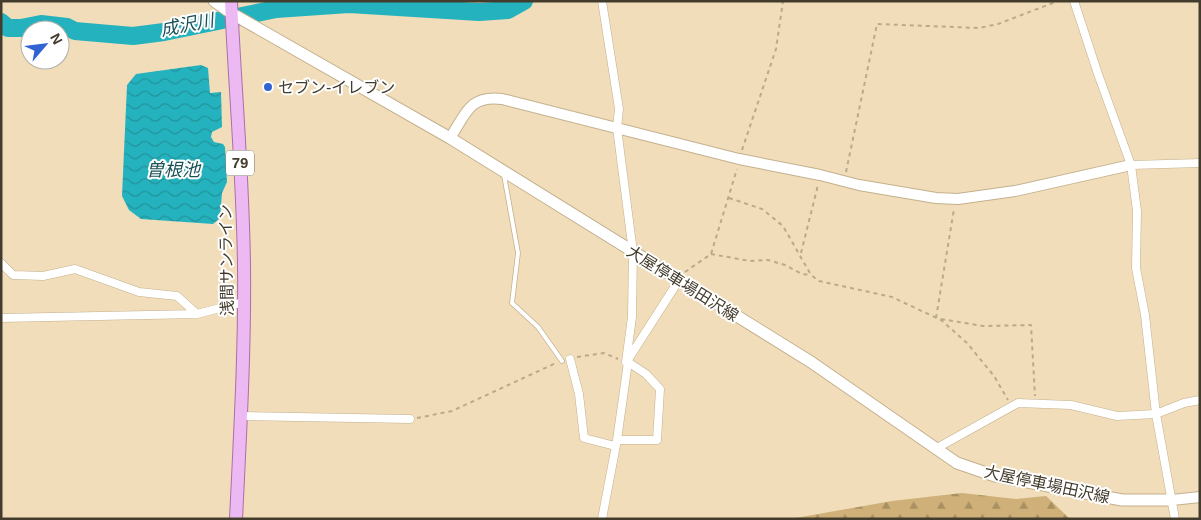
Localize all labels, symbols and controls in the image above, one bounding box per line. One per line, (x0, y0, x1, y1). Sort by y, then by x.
water label: 成沢川 (159, 10, 217, 40)
north arrow (20, 20, 70, 70)
text: N (47, 31, 66, 47)
place label: セブン-イレブン (278, 79, 395, 96)
marker: セブン-イレブン (262, 81, 274, 93)
road number: 79 (226, 150, 254, 176)
water label: 曽根池 (146, 160, 202, 180)
street label: 浅間サンライン (217, 204, 236, 316)
street label: 大屋停車場田沢線 (624, 242, 742, 325)
street label: 大屋停車場田沢線 (983, 463, 1111, 506)

